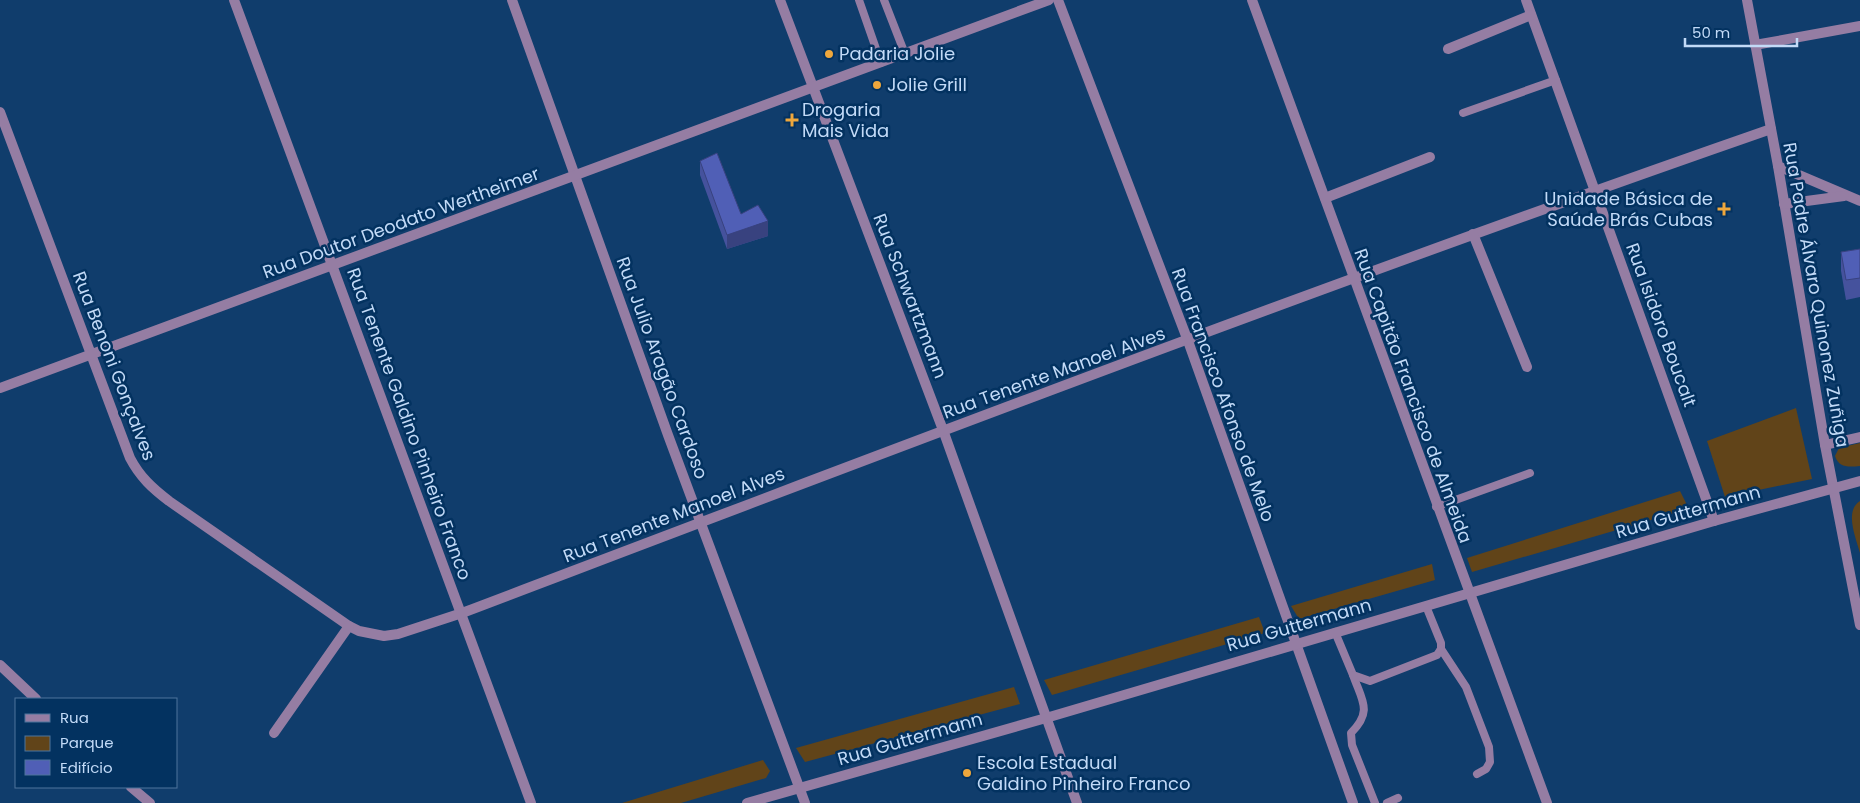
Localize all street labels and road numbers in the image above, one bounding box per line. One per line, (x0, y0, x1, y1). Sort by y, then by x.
street label: Rua Padre Álvaro Quinonez Zuñiga (1777, 141, 1856, 449)
street label: Rua Doutor Deodato Wertheimer (259, 161, 543, 284)
street label: Rua Schwartzmann (868, 210, 953, 382)
street label: Rua Isidoro Boucalt (1620, 239, 1703, 410)
street label: Rua Capitão Francisco de Almeida (1348, 245, 1479, 547)
street label: Rua Julio Aragão Cardoso (611, 253, 714, 482)
street label: Rua Tenente Galdino Pinheiro Franco (341, 264, 478, 583)
street label: Rua Francisco Afonso de Melo (1166, 264, 1281, 525)
street label: Rua Benoni Gonçalves (67, 268, 162, 464)
street label: Rua Tenente Manoel Alves (939, 321, 1169, 425)
street label: Rua Tenente Manoel Alves (559, 461, 788, 568)
street label: Rua Guttermann (1612, 479, 1763, 544)
street label: Rua Guttermann (1223, 592, 1374, 657)
street label: Rua Guttermann (834, 706, 985, 771)

